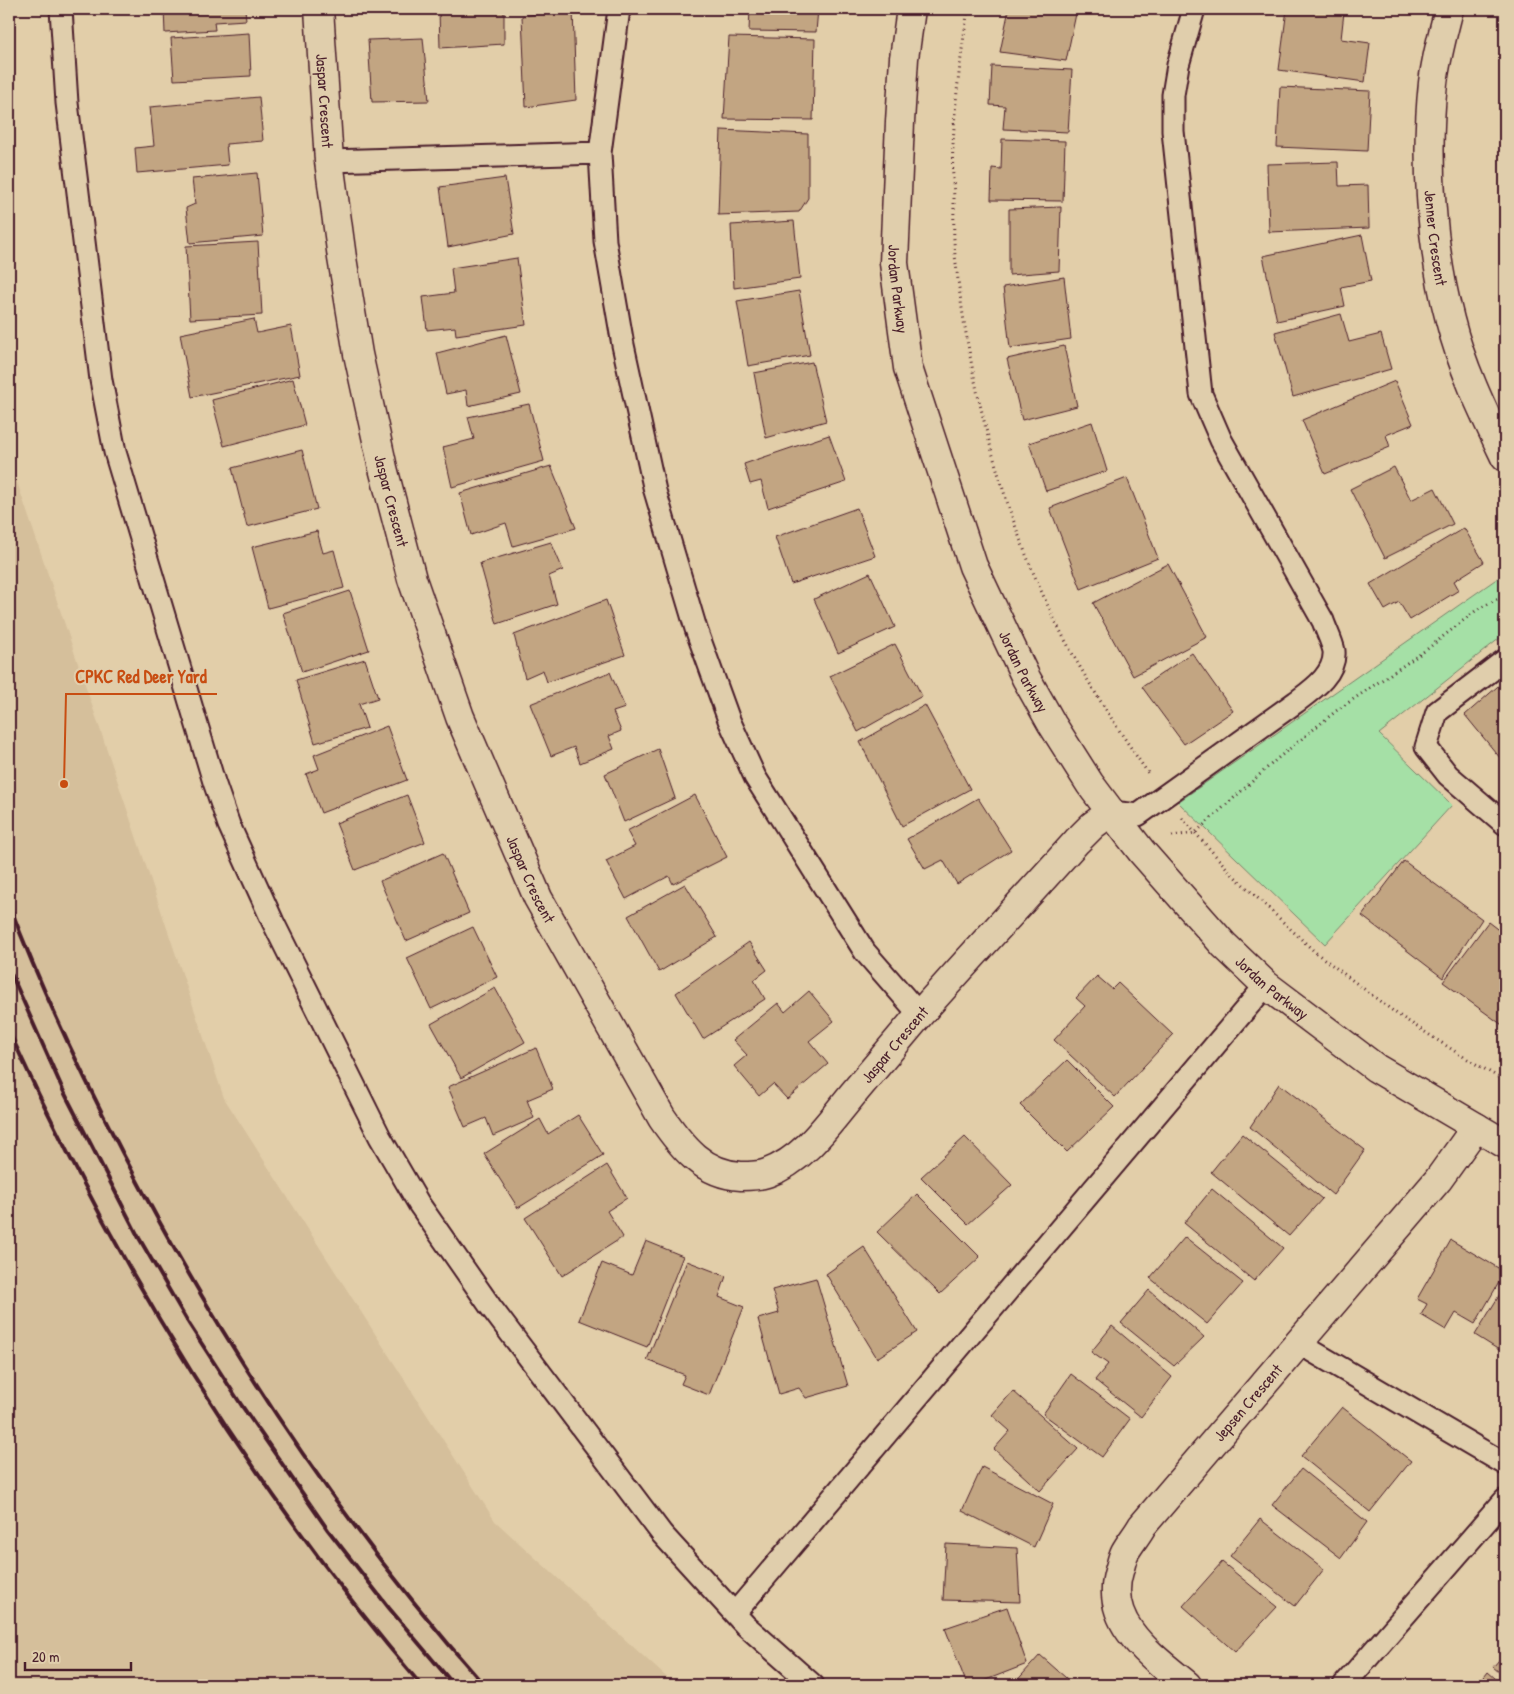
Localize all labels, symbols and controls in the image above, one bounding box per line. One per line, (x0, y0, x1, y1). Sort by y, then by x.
street label: Jaspar Crescent (311, 53, 339, 149)
street label: Jenner Crescent (1420, 190, 1453, 288)
street label: Jordan Parkway (883, 244, 914, 335)
street label: Jaspar Crescent (369, 453, 414, 550)
street label: Jordan Parkway (994, 627, 1054, 716)
callout: CPKC Red Deer Yard (66, 661, 217, 694)
text: CPKC Red Deer Yard (75, 664, 207, 689)
street label: Jaspar Crescent (501, 832, 561, 927)
street label: Jordan Parkway (1231, 951, 1314, 1025)
street label: Jaspar Crescent (856, 1001, 933, 1088)
street label: Jepsen Crescent (1208, 1359, 1287, 1446)
scale bar (25, 1639, 131, 1671)
text: 20 m (32, 1646, 59, 1667)

